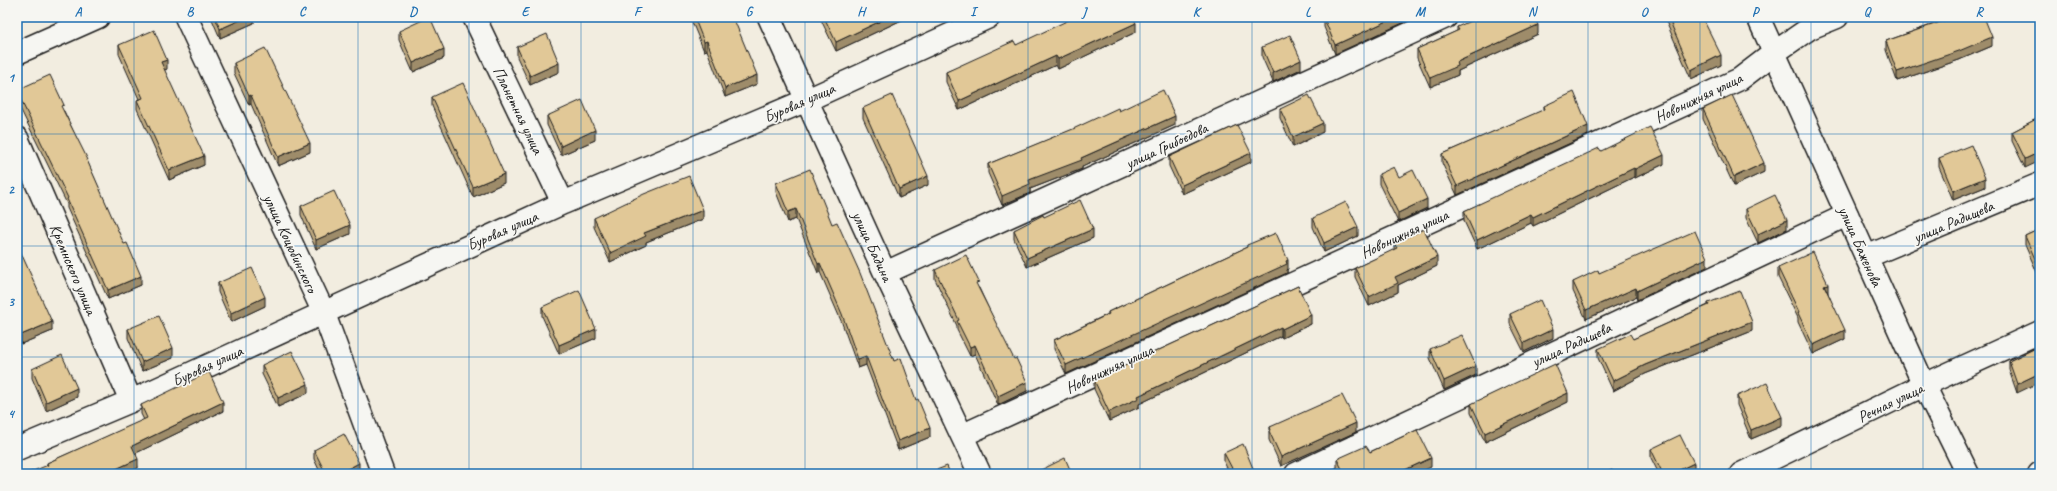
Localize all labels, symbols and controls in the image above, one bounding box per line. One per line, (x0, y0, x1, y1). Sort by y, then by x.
text: A (75, 4, 83, 20)
text: B (187, 4, 195, 20)
text: C (299, 4, 307, 20)
text: D (409, 4, 418, 20)
text: E (522, 4, 531, 20)
text: F (634, 4, 643, 20)
text: G (746, 4, 754, 20)
text: H (857, 4, 867, 20)
text: I (970, 4, 979, 20)
text: J (1081, 4, 1088, 20)
text: K (1193, 4, 1203, 20)
text: L (1305, 4, 1312, 20)
text: M (1415, 4, 1426, 20)
text: N (1528, 4, 1539, 20)
text: O (1641, 4, 1650, 20)
text: P (1752, 4, 1761, 20)
text: Q (1864, 4, 1872, 20)
text: R (1975, 4, 1984, 20)
street label: Планетная улица (488, 63, 548, 158)
street label: Новонижняя улица (1652, 67, 1747, 128)
text: 1 (8, 70, 16, 86)
street label: Буровая улица (761, 78, 839, 127)
street label: улица Грибоедова (1121, 117, 1212, 174)
text: 2 (8, 182, 15, 198)
street label: улица Коцюбинского (258, 190, 323, 298)
street label: улица Радищева (1909, 196, 1998, 248)
street label: улица Баженова (1833, 202, 1887, 291)
street label: Новонижняя улица (1357, 204, 1453, 263)
street label: Буровая улица (464, 206, 542, 255)
street label: улица Бадина (847, 207, 898, 286)
street label: Кремнского улица (45, 221, 102, 319)
text: 3 (8, 294, 15, 310)
street label: улица Радищева (1527, 317, 1615, 372)
street label: Новонижняя улица (1062, 339, 1158, 398)
street label: Буровая улица (169, 340, 247, 391)
street label: Речная улица (1854, 378, 1928, 427)
text: 4 (8, 406, 16, 422)

